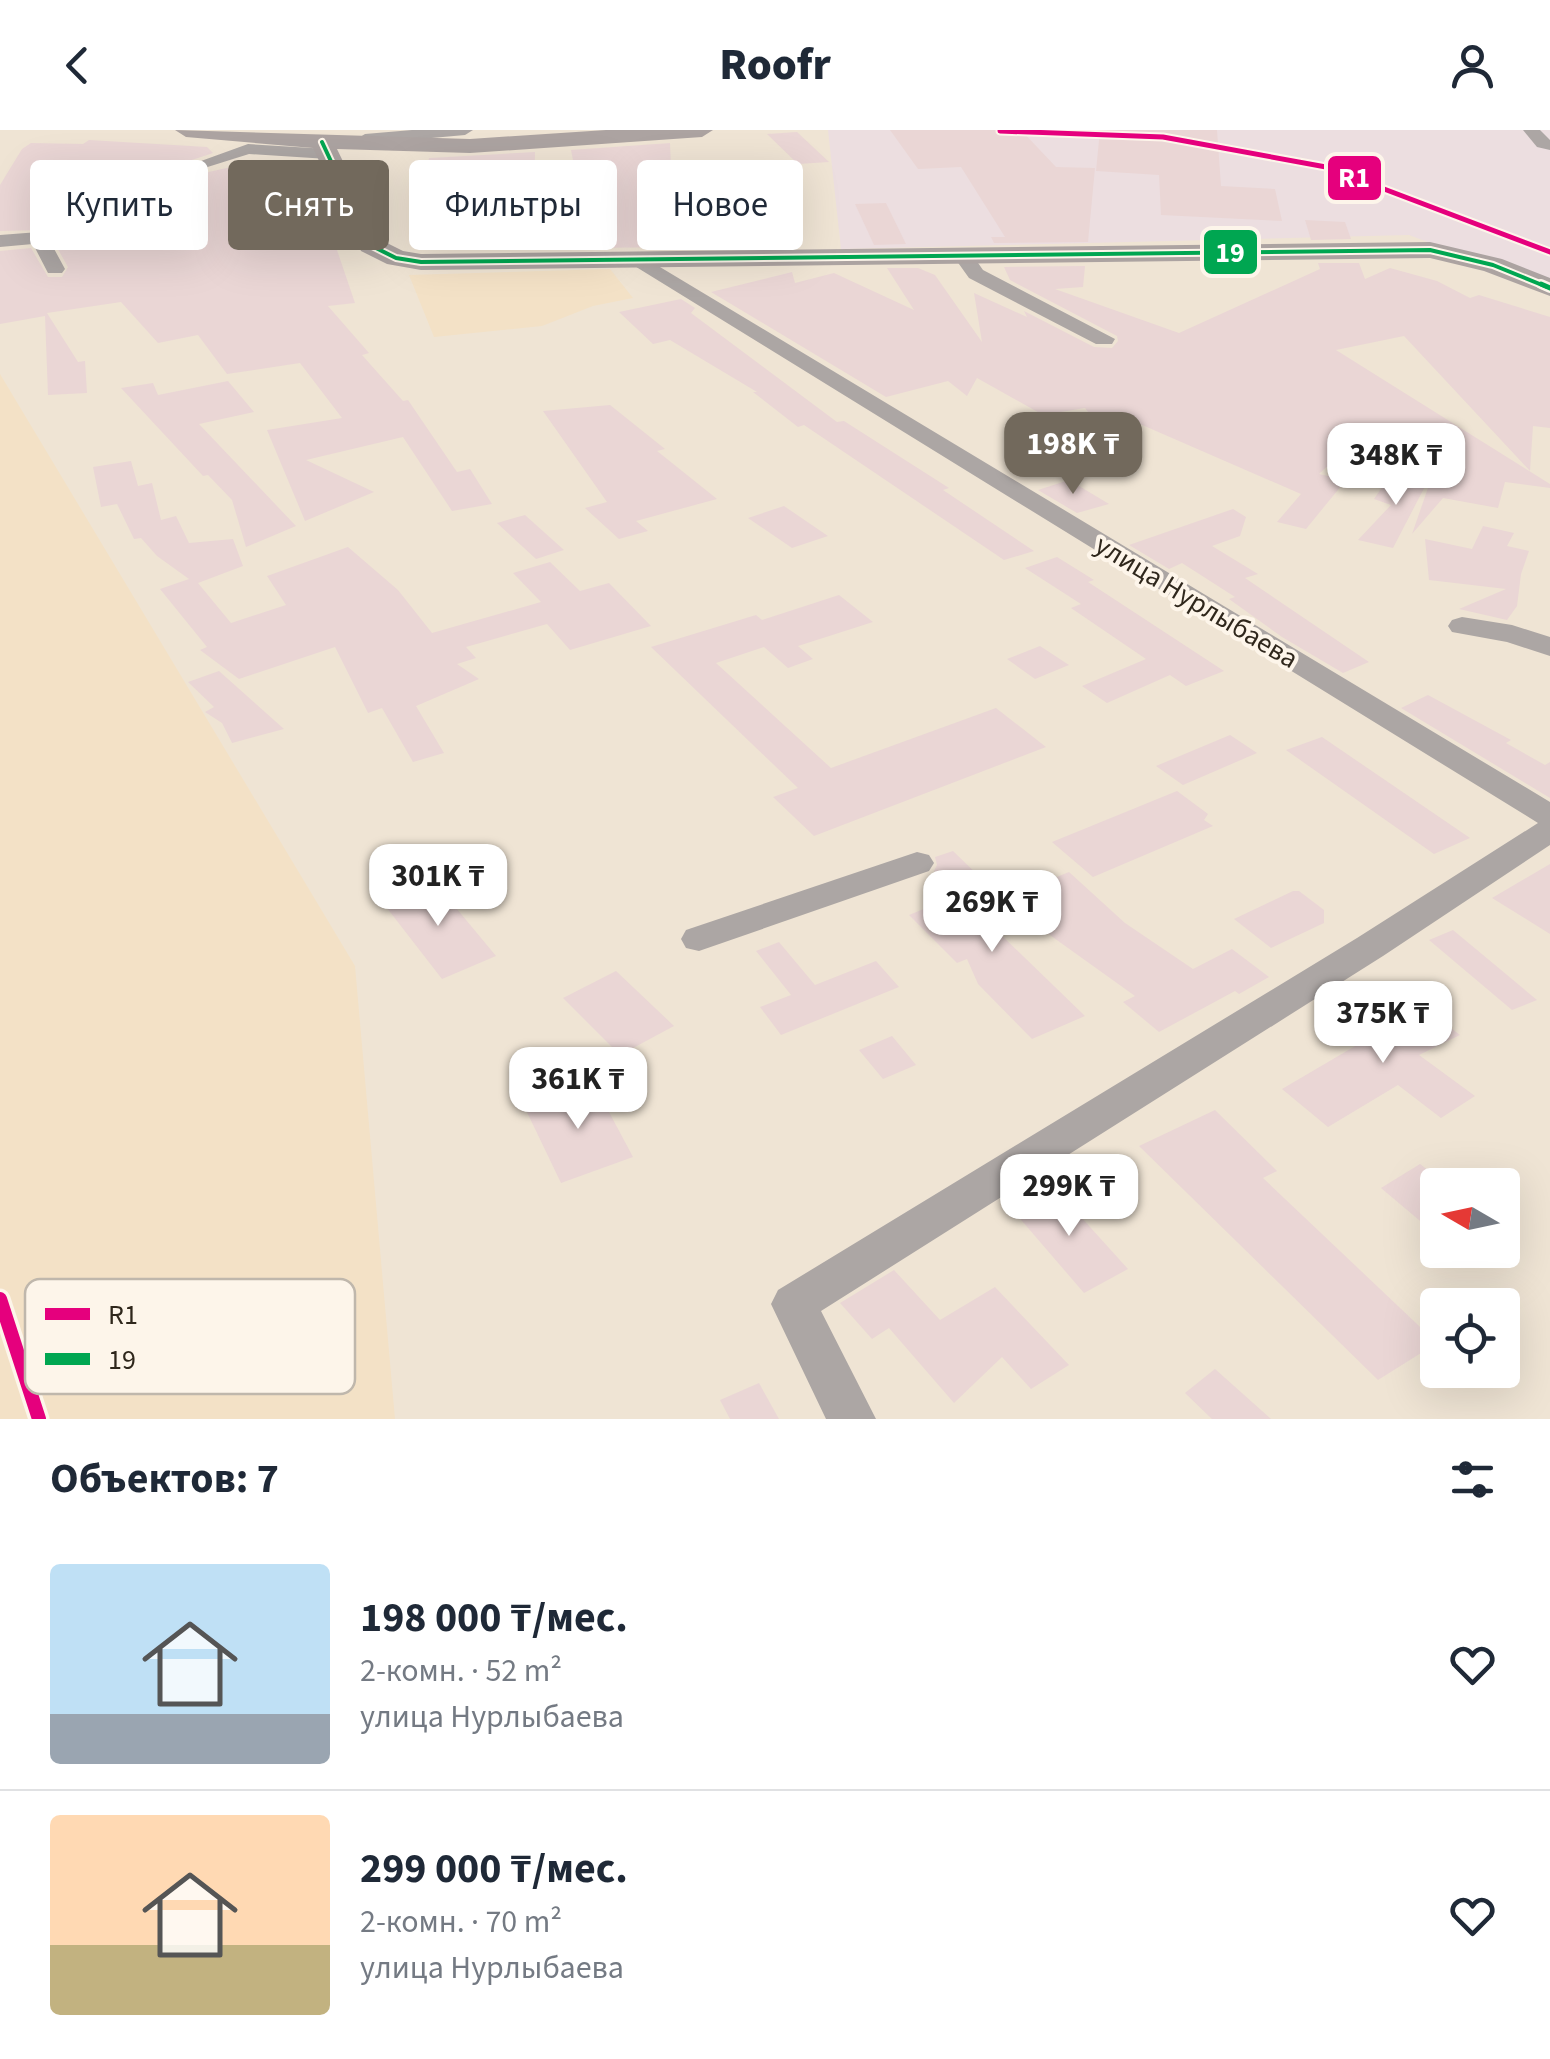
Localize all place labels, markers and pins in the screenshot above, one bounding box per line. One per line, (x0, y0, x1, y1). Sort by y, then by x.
pin: 198K ₸ (992, 412, 1154, 497)
pin: 348K ₸ (1315, 423, 1477, 508)
pin: 301K ₸ (357, 844, 519, 929)
pin: 269K ₸ (911, 870, 1073, 955)
pin: 375K ₸ (1302, 981, 1464, 1066)
pin: 361K ₸ (497, 1047, 659, 1132)
pin: 299K ₸ (988, 1154, 1150, 1239)

